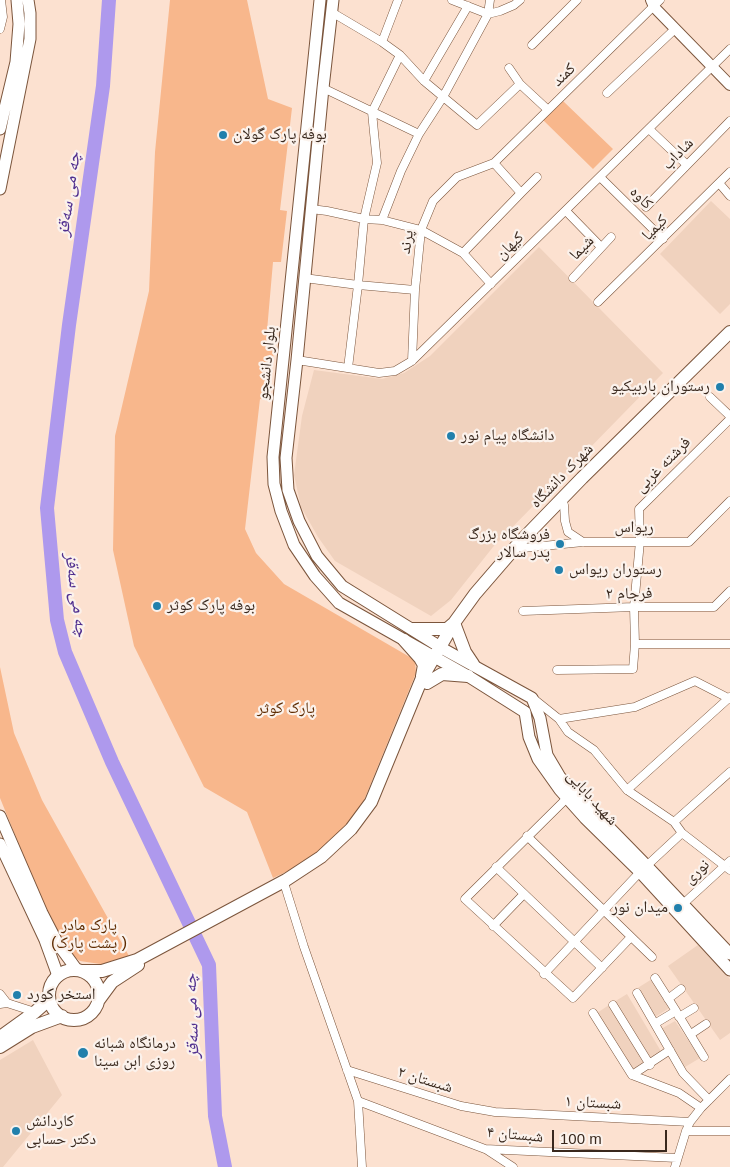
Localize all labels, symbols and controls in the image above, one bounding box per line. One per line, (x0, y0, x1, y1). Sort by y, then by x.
street label: کمند (548, 59, 580, 91)
place label: بوفه پارک گولان (233, 125, 327, 145)
marker: بوفه پارک گولان (217, 129, 229, 141)
street label: شاداب (658, 134, 698, 174)
water label: چە می سەقز (52, 150, 86, 238)
street label: کاوه (625, 182, 657, 214)
street label: کیمیا (638, 211, 672, 245)
street label: کیهان (492, 228, 528, 264)
street label: پرند (396, 229, 418, 255)
street label: شیما (566, 232, 598, 264)
street label: بلوار دانشجو (254, 325, 280, 401)
place label: رستوران باربیکیو (611, 377, 710, 397)
marker: رستوران باربیکیو (714, 381, 726, 393)
place label: دانشگاه پیام نور (461, 426, 554, 446)
marker: دانشگاه پیام نور (445, 430, 457, 442)
street label: فرشته غربی (631, 433, 695, 497)
street label: شهرک دانشگاه (526, 440, 598, 512)
street label: ریواس (614, 518, 654, 538)
place label: فروشگاه بزرگ پدر سالار (468, 525, 550, 563)
marker: فروشگاه بزرگ پدر سالار (554, 538, 566, 550)
water label: چە می سەقز (59, 551, 93, 639)
place label: رستوران ریواس (569, 560, 662, 580)
marker: رستوران ریواس (553, 564, 565, 576)
street label: فرجام ۲ (605, 584, 653, 604)
place label: بوفه پارک کوثر (167, 596, 255, 616)
marker: بوفه پارک کوثر (151, 600, 163, 612)
park label: پارک کوثر (257, 699, 315, 719)
street label: شهید بابایی (562, 766, 622, 830)
street label: نوری (680, 855, 714, 889)
place label: میدان نور (612, 898, 668, 918)
marker: میدان نور (672, 902, 684, 914)
park label: پارک مادر (پشت پارک ) (51, 916, 127, 954)
water label: چە می سەقز (180, 973, 204, 1059)
place label: استخر کورد (27, 985, 96, 1005)
marker: استخر کورد (11, 989, 23, 1001)
place label: درمانگاه شبانه روزی ابن سینا (94, 1034, 176, 1072)
marker: درمانگاه شبانه روزی ابن سینا (76, 1046, 90, 1060)
street label: شبستان ۲ (395, 1063, 455, 1097)
street label: شبستان ۱ (564, 1092, 622, 1114)
place label: کاردانش دکتر حسابی (26, 1112, 96, 1150)
scale bar (555, 1120, 670, 1152)
street label: شبستان ۴ (486, 1123, 544, 1147)
marker: کاردانش دکتر حسابی (10, 1125, 22, 1137)
text: 100 m (560, 1130, 602, 1147)

